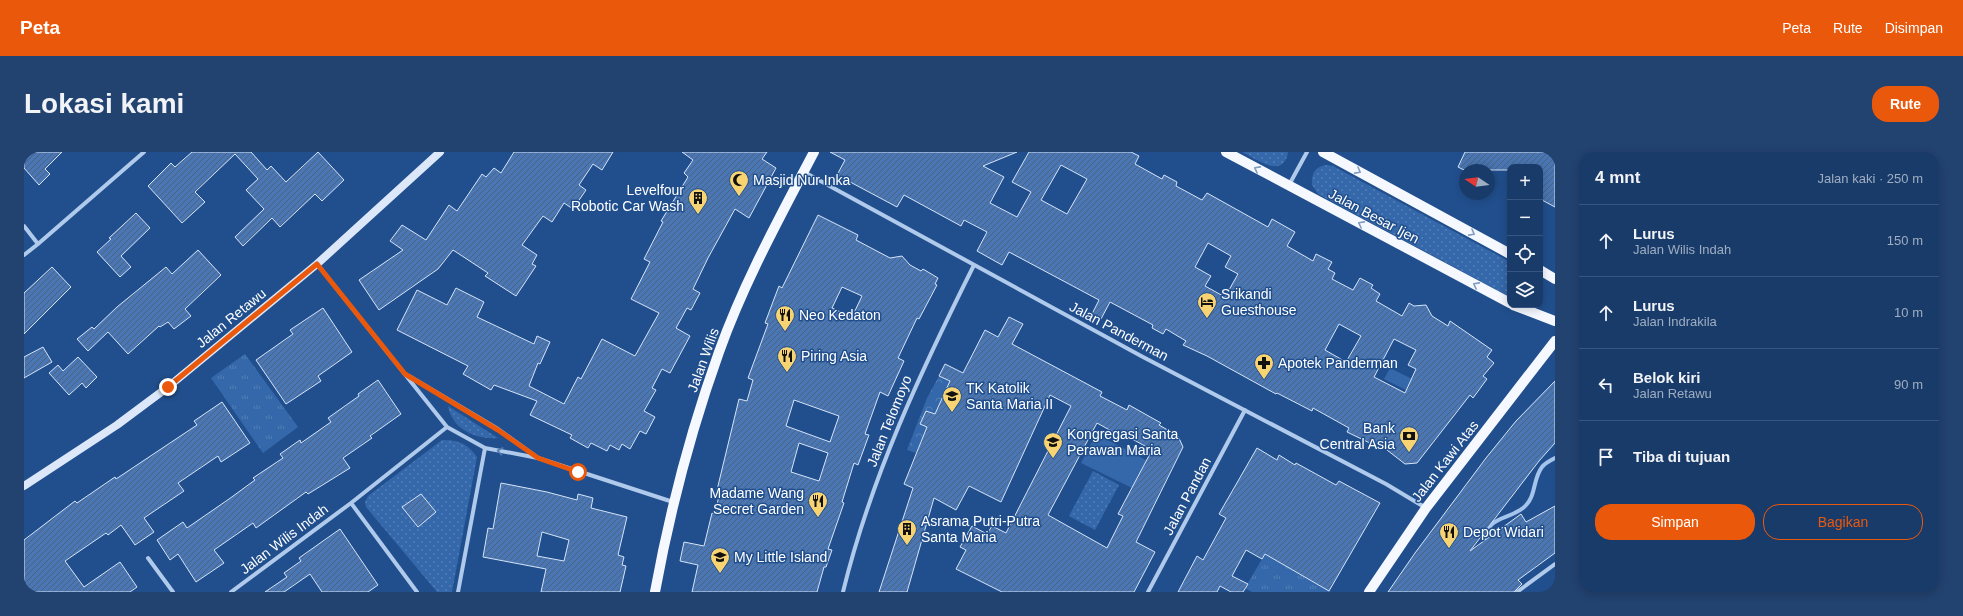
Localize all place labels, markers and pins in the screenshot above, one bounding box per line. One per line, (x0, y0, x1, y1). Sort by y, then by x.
mosque icon: Masjid Nur Inka (728, 169, 750, 197)
place label: Masjid Nur Inka (753, 172, 850, 188)
place label: Levelfour Robotic Car Wash (571, 182, 684, 214)
building icon: Levelfour Robotic Car Wash (687, 187, 709, 215)
place label: Srikandi Guesthouse (1221, 286, 1297, 318)
hotel icon: Srikandi Guesthouse (1196, 291, 1218, 319)
restaurant icon: Neo Kedaton (774, 304, 796, 332)
place label: Neo Kedaton (799, 307, 881, 323)
restaurant icon: Piring Asia (776, 345, 798, 373)
place label: Piring Asia (801, 348, 867, 364)
pharmacy icon: Apotek Panderman (1253, 352, 1275, 380)
place label: Apotek Panderman (1278, 355, 1398, 371)
place label: TK Katolik Santa Maria II (966, 380, 1053, 412)
school or university icon: TK Katolik Santa Maria II (941, 385, 963, 413)
place label: Bank Central Asia (1320, 420, 1396, 452)
bank icon: Bank Central Asia (1398, 425, 1420, 453)
place label: Kongregasi Santa Perawan Maria (1067, 426, 1179, 458)
school or university icon: Kongregasi Santa Perawan Maria (1042, 431, 1064, 459)
place label: Madame Wang Secret Garden (710, 485, 804, 517)
restaurant icon: Madame Wang Secret Garden (807, 490, 829, 518)
place label: Asrama Putri-Putra Santa Maria (921, 513, 1040, 545)
building icon: Asrama Putri-Putra Santa Maria (896, 518, 918, 546)
restaurant icon: Depot Widari (1438, 521, 1460, 549)
place label: Depot Widari (1463, 524, 1544, 540)
school or university icon: My Little Island (709, 546, 731, 574)
place label: My Little Island (734, 549, 827, 565)

